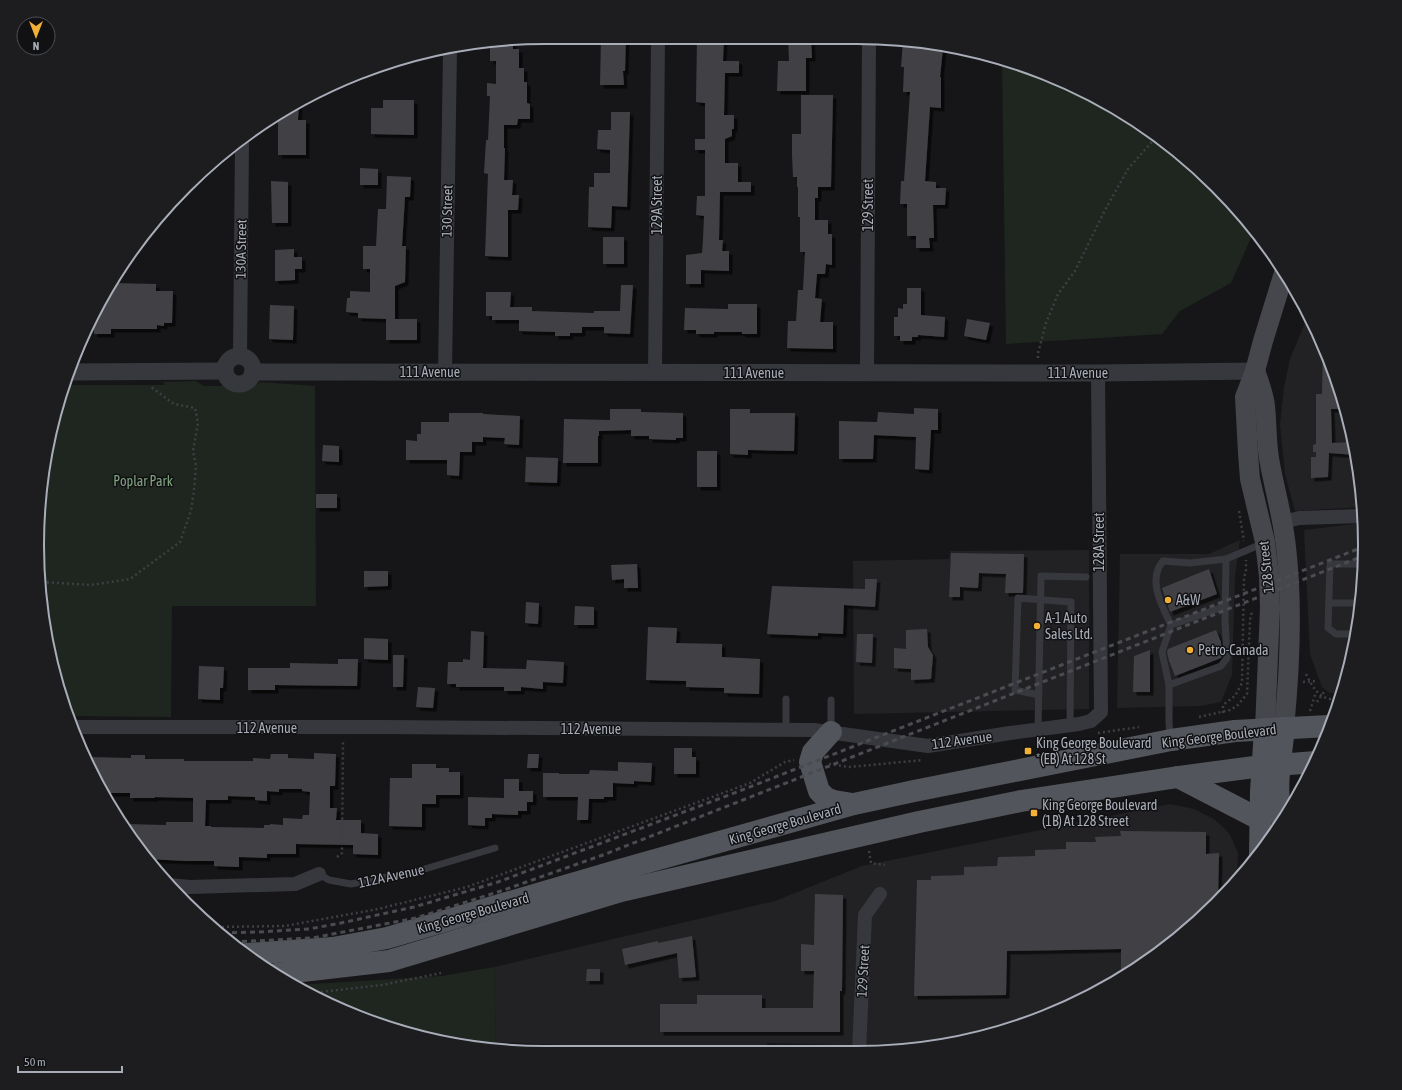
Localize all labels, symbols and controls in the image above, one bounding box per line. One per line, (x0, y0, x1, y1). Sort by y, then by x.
north arrow (16, 16, 56, 56)
text: N (33, 40, 39, 52)
street label: 129A Street (649, 175, 665, 235)
street label: 129 Street (860, 179, 876, 231)
street label: 130 Street (439, 185, 455, 237)
street label: 130A Street (232, 219, 250, 279)
street label: 111 Avenue (400, 364, 460, 380)
street label: 111 Avenue (724, 365, 784, 381)
street label: 111 Avenue (1048, 365, 1108, 381)
park label: Poplar Park (113, 473, 173, 489)
street label: 128A Street (1091, 512, 1107, 572)
street label: 128 Street (1255, 540, 1277, 594)
place label: A&W (1176, 592, 1201, 608)
marker: A&W (1163, 595, 1173, 605)
place label: A-1 Auto Sales Ltd. (1045, 610, 1093, 642)
marker: A-1 Auto Sales Ltd. (1032, 621, 1042, 631)
place label: Petro-Canada (1198, 642, 1269, 658)
marker: Petro-Canada (1185, 645, 1195, 655)
street label: 112 Avenue (237, 720, 297, 736)
street label: 112 Avenue (561, 721, 621, 737)
street label: King George Boulevard (1161, 721, 1277, 751)
street label: 112 Avenue (931, 728, 993, 752)
place label: King George Boulevard *(EB) At 128 St (1036, 735, 1152, 767)
marker: King George Boulevard *(EB) At 128 St (1023, 746, 1033, 756)
place label: King George Boulevard (1B) At 128 Street (1042, 797, 1158, 829)
street label: King George Boulevard (727, 800, 843, 848)
marker: King George Boulevard (1B) At 128 Street (1029, 808, 1039, 818)
street label: 112A Avenue (356, 861, 426, 891)
street label: King George Boulevard (415, 889, 531, 937)
street label: 129 Street (854, 944, 872, 998)
scale bar (18, 1048, 122, 1074)
text: 50 m (24, 1055, 46, 1069)

